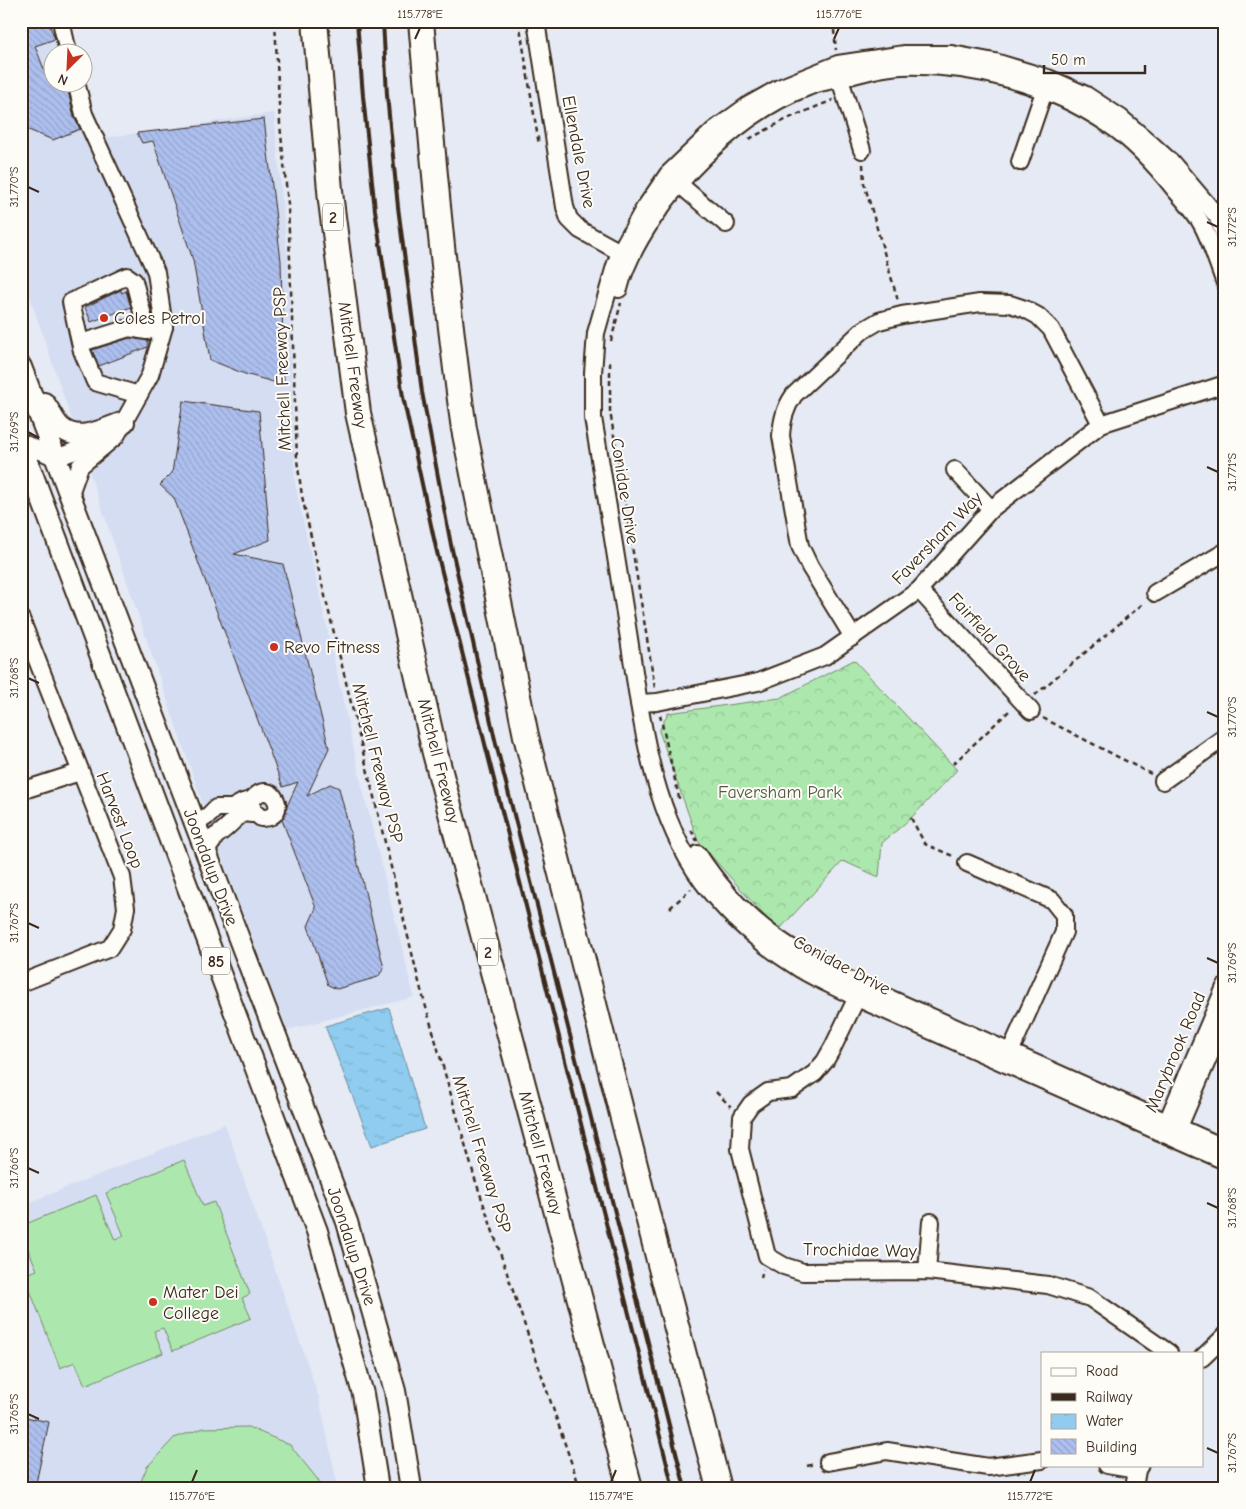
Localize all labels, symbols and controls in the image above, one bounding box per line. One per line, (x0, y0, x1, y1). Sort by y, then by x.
text: 115.778°E (397, 7, 443, 21)
text: 115.776°E (816, 7, 862, 21)
north arrow (42, 42, 92, 92)
scale bar (1044, 42, 1145, 74)
text: 50 m (1051, 51, 1086, 69)
text: N (55, 70, 71, 89)
street label: Ellendale Drive (557, 94, 600, 210)
text: 31.770°S (7, 166, 21, 207)
road number: 2 (323, 203, 343, 230)
text: 31.772°S (1225, 207, 1239, 247)
street label: Mitchell Freeway PSP (269, 287, 296, 451)
street label: Mitchell Freeway (333, 300, 372, 431)
place label: Coles Petrol (114, 308, 205, 329)
marker: Coles Petrol (98, 312, 110, 324)
text: 31.769°S (7, 411, 21, 452)
street label: Conidae Drive (606, 436, 643, 546)
text: 31.771°S (1225, 452, 1239, 491)
street label: Faversham Way (888, 487, 988, 589)
street label: Fairfield Grove (944, 588, 1035, 686)
place label: Revo Fitness (284, 637, 380, 658)
marker: Revo Fitness (268, 641, 280, 653)
text: 31.768°S (7, 657, 21, 698)
street label: Mitchell Freeway PSP (347, 681, 408, 845)
street label: Mitchell Freeway (413, 696, 464, 827)
text: 31.770°S (1225, 696, 1239, 737)
street label: Harvest Loop (92, 769, 148, 871)
park label: Faversham Park (718, 782, 842, 803)
street label: Joondalup Drive (179, 806, 242, 929)
text: 31.767°S (7, 903, 21, 943)
street label: Conidae Drive (790, 931, 894, 1000)
road number: 2 (478, 939, 498, 966)
text: 31.769°S (1225, 942, 1239, 983)
road number: 85 (202, 948, 230, 974)
street label: Marybrook Road (1141, 989, 1210, 1116)
street label: Mitchell Freeway PSP (447, 1073, 516, 1236)
street label: Mitchell Freeway (514, 1089, 567, 1219)
text: 31.766°S (7, 1147, 21, 1188)
street label: Joondalup Drive (322, 1184, 381, 1308)
text: 31.768°S (1225, 1187, 1239, 1228)
street label: Trochidae Way (803, 1239, 918, 1262)
place label: Mater Dei College (163, 1282, 239, 1324)
marker: Mater Dei College (147, 1296, 159, 1308)
legend (1041, 1352, 1204, 1466)
text: Road (1086, 1362, 1118, 1380)
text: Railway (1086, 1388, 1133, 1406)
text: 31.765°S (7, 1393, 21, 1434)
text: Water (1086, 1412, 1123, 1430)
text: 31.767°S (1225, 1433, 1239, 1473)
text: Building (1086, 1438, 1137, 1456)
text: 115.776°E (169, 1489, 215, 1503)
text: 115.774°E (589, 1489, 633, 1503)
text: 115.772°E (1007, 1489, 1053, 1503)

